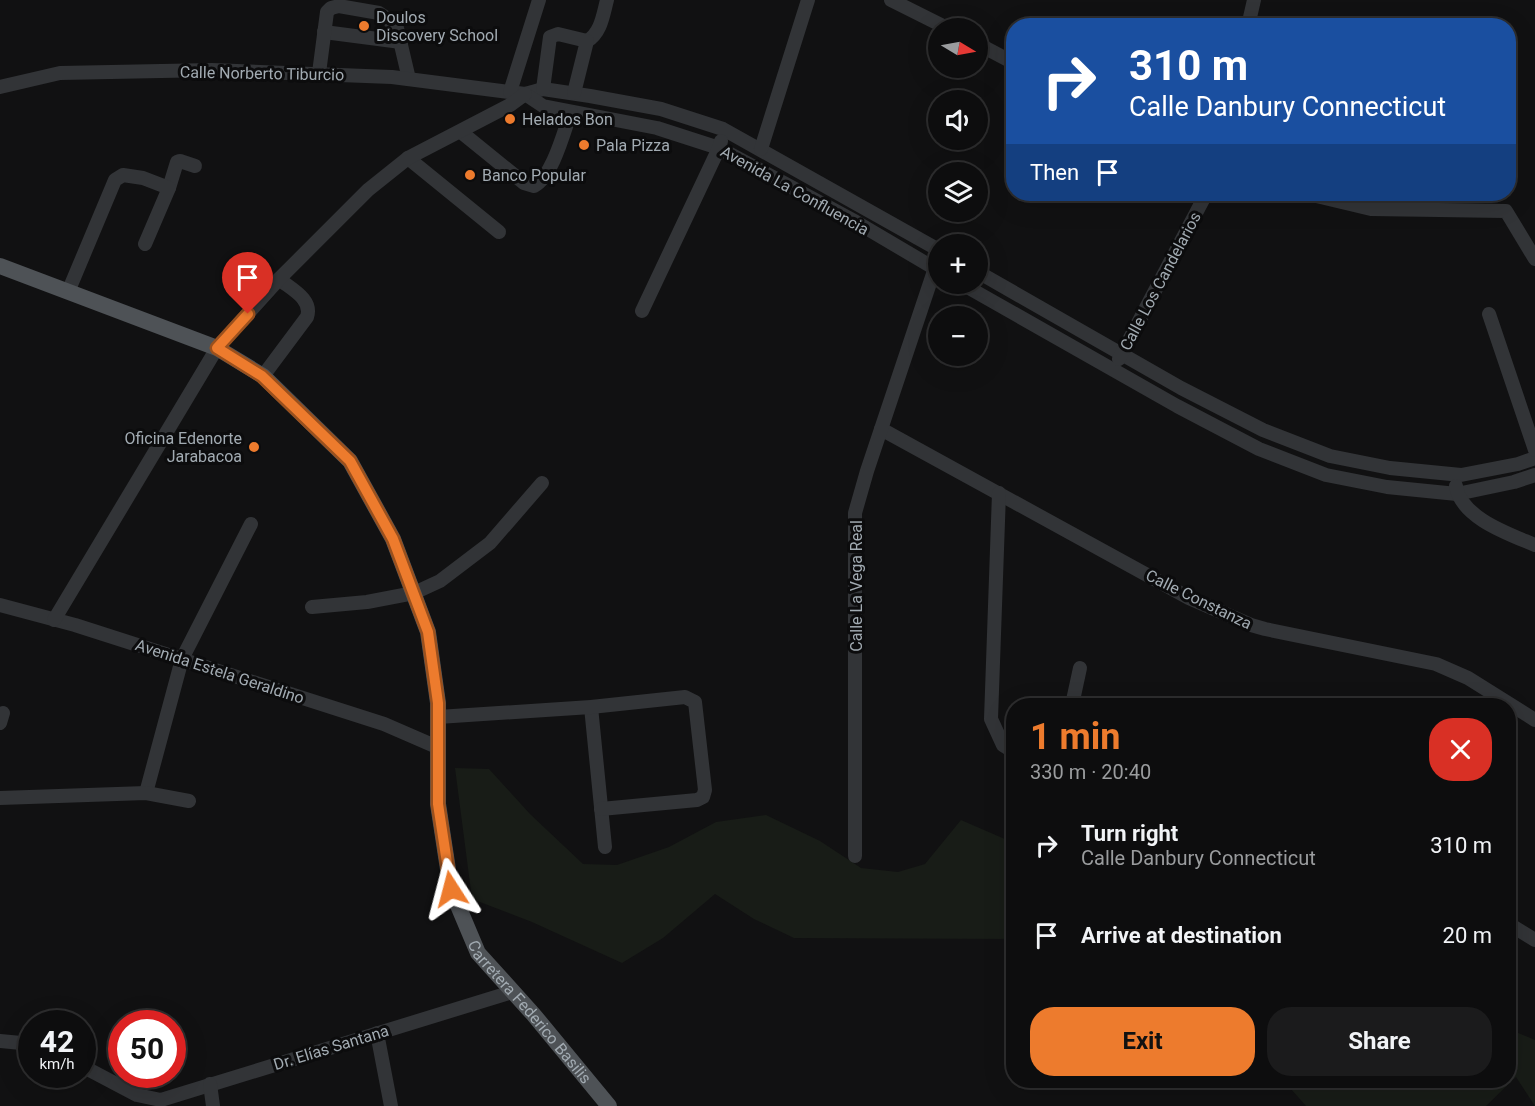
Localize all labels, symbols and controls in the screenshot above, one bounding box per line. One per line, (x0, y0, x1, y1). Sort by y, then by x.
place label: Doulos Discovery School (376, 8, 498, 45)
north arrow (928, 18, 988, 78)
map controls (928, 18, 988, 366)
marker: Doulos Discovery School (357, 19, 371, 33)
text: 310 m (1129, 41, 1248, 90)
icon: right (1030, 42, 1108, 120)
street label: Calle Norberto Tiburcio (180, 63, 344, 84)
button: sound (928, 90, 988, 150)
text: Calle Danbury Connecticut (1129, 91, 1446, 123)
place label: Helados Bon (522, 110, 613, 129)
marker: Helados Bon (503, 112, 517, 126)
place label: Pala Pizza (596, 136, 670, 155)
marker: Pala Pizza (577, 138, 591, 152)
street label: Avenida La Confluencia (717, 142, 872, 239)
icon: arrive (1091, 156, 1124, 189)
text: Then (1030, 160, 1079, 185)
button: layers (928, 162, 988, 222)
place label: Banco Popular (482, 166, 586, 185)
marker: Banco Popular (463, 168, 477, 182)
street label: Calle Los Candelarios (1116, 209, 1205, 354)
button: + (928, 234, 988, 294)
pin (222, 252, 273, 314)
icon: arrive (231, 261, 264, 294)
button: − (928, 306, 988, 366)
place label: Oficina Edenorte Jarabacoa (124, 429, 242, 466)
marker: Oficina Edenorte Jarabacoa (247, 440, 261, 454)
street label: Calle La Vega Real (847, 520, 866, 652)
street label: Calle Constanza (1143, 566, 1255, 633)
street label: Avenida Estela Geraldino (133, 635, 307, 708)
text: 1 min (1030, 716, 1121, 758)
button: close (1429, 718, 1492, 781)
text: 330 m · 20:40 (1030, 760, 1151, 784)
text: Turn right (1081, 821, 1178, 846)
icon: right (1030, 829, 1063, 862)
text: 310 m (1430, 833, 1492, 858)
text: Calle Danbury Connecticut (1081, 846, 1316, 870)
position arrow (419, 857, 483, 921)
icon: arrive (1030, 919, 1063, 952)
text: Arrive at destination (1081, 923, 1282, 948)
text: 20 m (1443, 923, 1492, 948)
street label: Carretera Federico Basilis (464, 937, 595, 1087)
button: Exit (1030, 1007, 1255, 1076)
button: Share (1267, 1007, 1492, 1076)
speed limit sign: 50 (108, 1010, 186, 1088)
street label: Dr. Elías Santana (271, 1021, 391, 1074)
text: 42 (40, 1024, 74, 1059)
text: km/h (39, 1055, 75, 1073)

